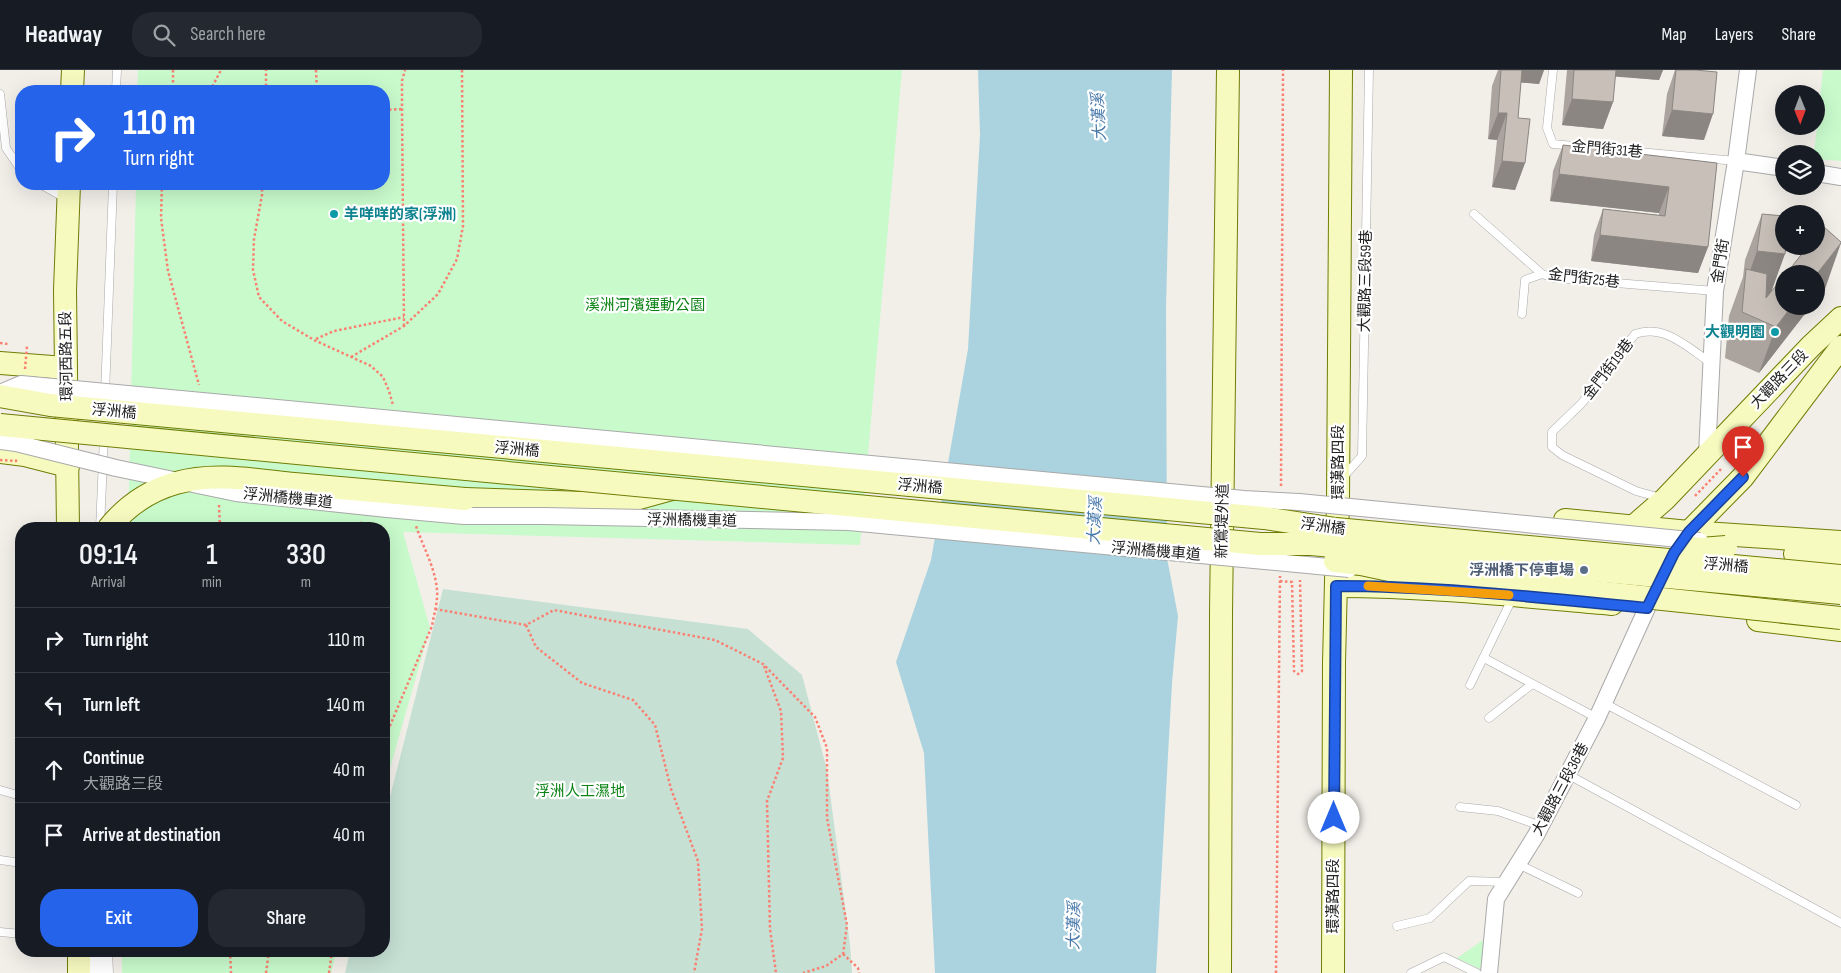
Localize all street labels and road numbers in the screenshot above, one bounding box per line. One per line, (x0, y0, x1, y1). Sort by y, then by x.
street label: 金門街31巷 (1570, 137, 1643, 162)
street label: 大觀路三段59巷 (1355, 230, 1376, 333)
street label: 金門街 (1708, 237, 1733, 285)
street label: 金門街25巷 (1547, 265, 1621, 292)
street label: 環河西路五段 (56, 311, 77, 401)
street label: 金門街19巷 (1579, 335, 1638, 403)
street label: 大觀路三段 (1746, 346, 1812, 413)
street label: 浮洲橋 (91, 400, 137, 423)
street label: 環漢路四段 (1329, 424, 1348, 500)
street label: 浮洲橋 (494, 438, 540, 461)
street label: 浮洲橋 (897, 475, 943, 498)
street label: 新鶯堤外道 (1212, 483, 1233, 559)
street label: 浮洲橋機車道 (242, 484, 334, 513)
street label: 浮洲橋機車道 (647, 510, 737, 531)
street label: 浮洲橋 (1299, 514, 1347, 539)
street label: 浮洲橋機車道 (1110, 538, 1202, 565)
street label: 浮洲橋 (1703, 554, 1749, 577)
street label: 大觀路三段36巷 (1528, 739, 1593, 839)
street label: 環漢路四段 (1324, 858, 1343, 934)

